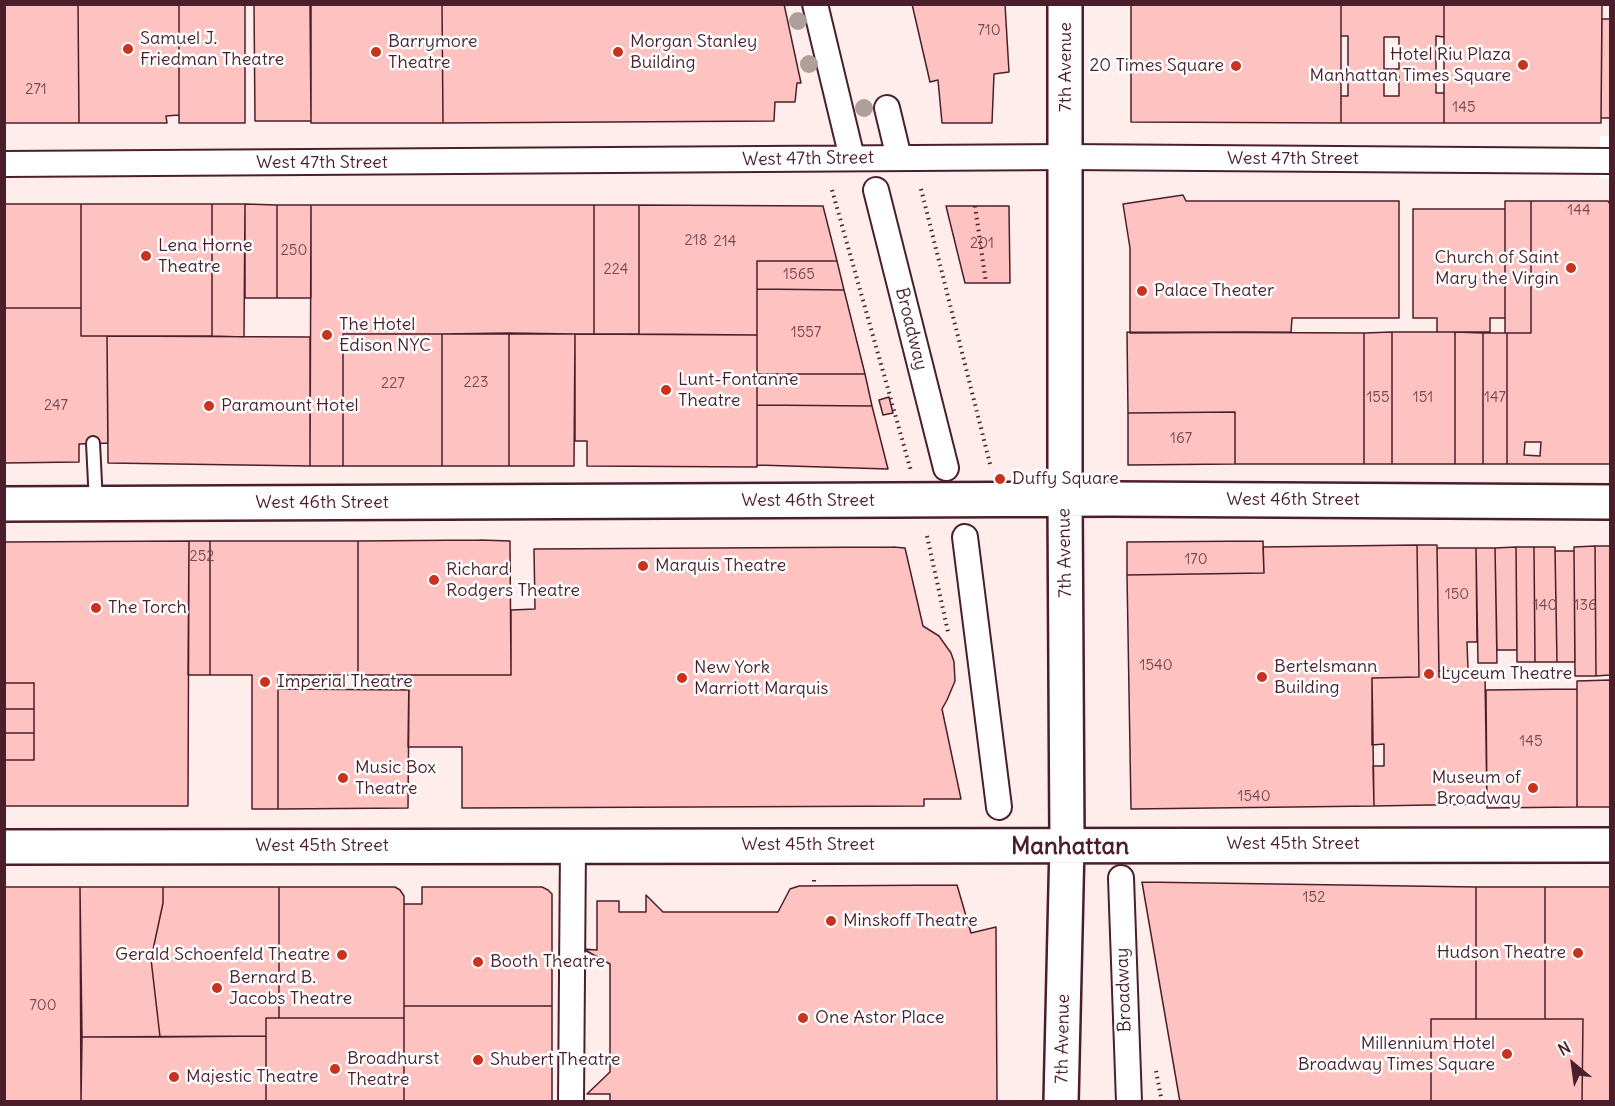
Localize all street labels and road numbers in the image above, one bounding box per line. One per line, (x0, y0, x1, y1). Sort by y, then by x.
street label: 7th Avenue (1055, 22, 1077, 112)
street label: West 47th Street (742, 147, 874, 171)
street label: West 47th Street (1227, 148, 1359, 170)
street label: West 47th Street (256, 152, 388, 174)
street label: Broadway (890, 285, 932, 373)
street label: West 46th Street (1226, 489, 1360, 511)
street label: West 46th Street (741, 490, 875, 512)
street label: West 46th Street (255, 492, 389, 514)
street label: 7th Avenue (1053, 508, 1077, 598)
street label: West 45th Street (1226, 833, 1360, 855)
street label: West 45th Street (741, 834, 875, 856)
street label: West 45th Street (255, 835, 389, 857)
street label: Broadway (1112, 947, 1136, 1033)
street label: 7th Avenue (1051, 994, 1075, 1084)

